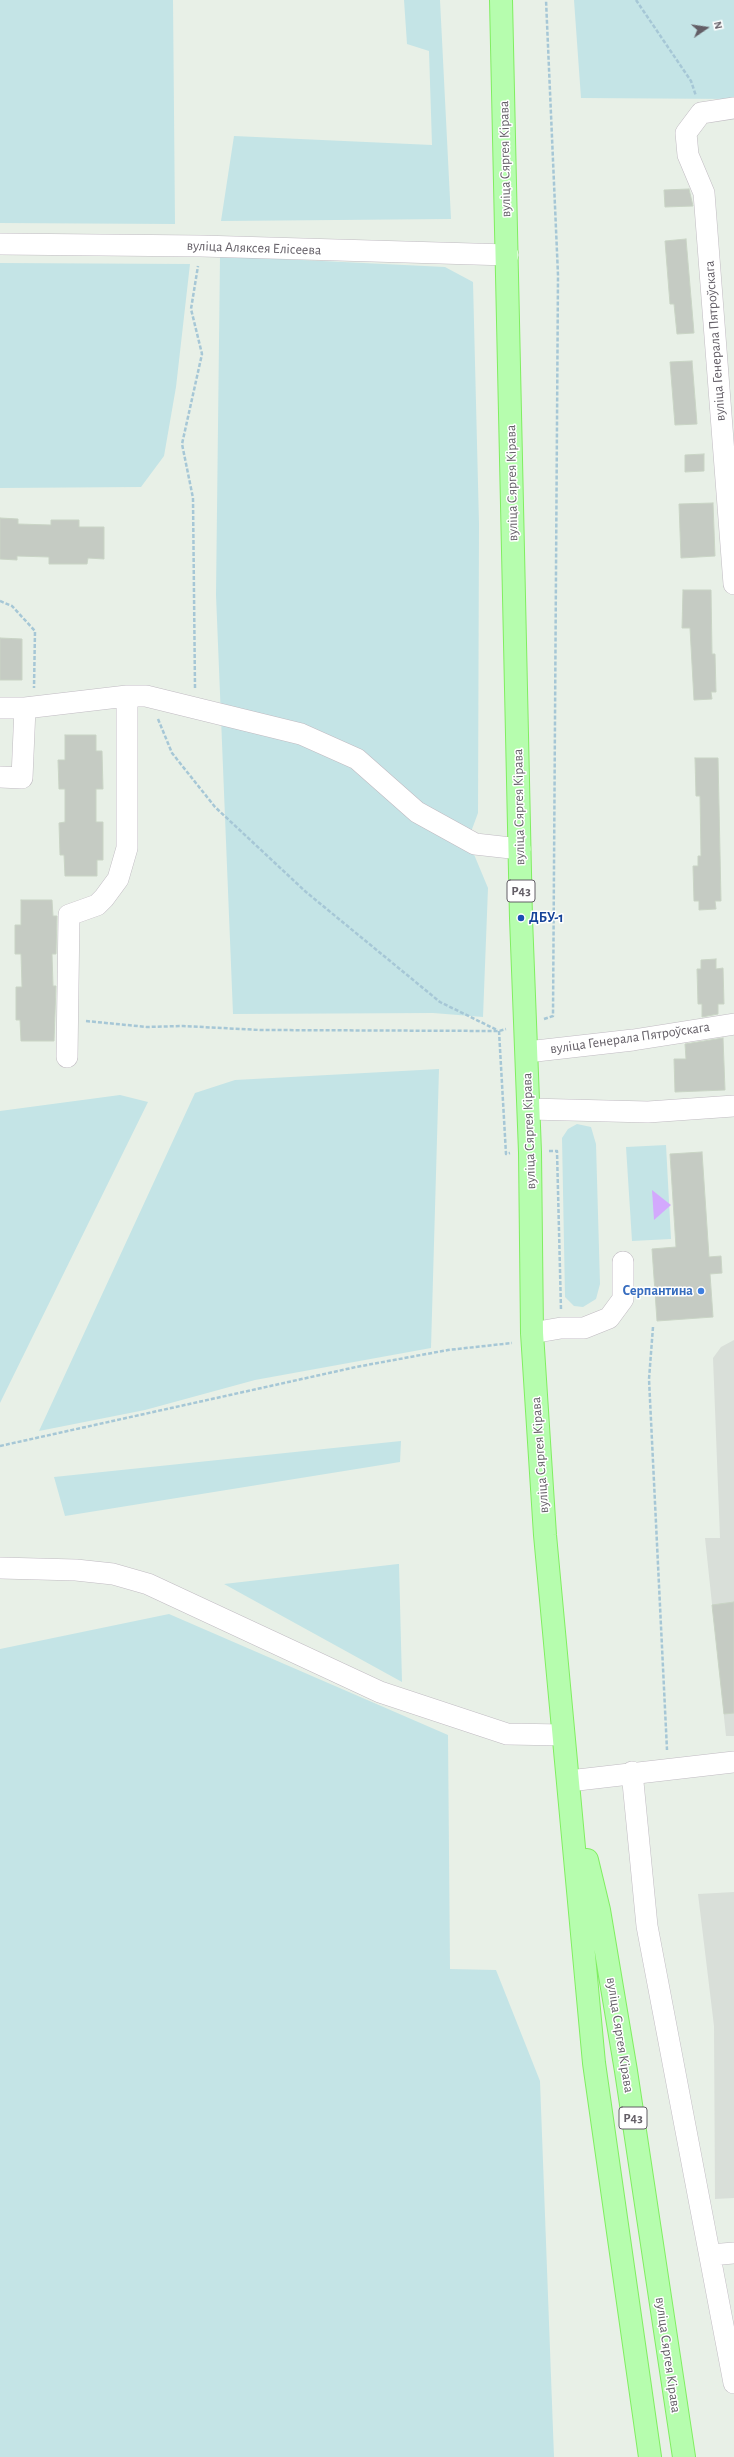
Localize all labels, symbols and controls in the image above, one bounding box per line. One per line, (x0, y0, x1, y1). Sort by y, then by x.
north arrow (686, 8, 726, 48)
text: N (712, 20, 724, 30)
street label: вуліца Сяргея Кірава (496, 101, 514, 217)
street label: вуліца Аляксея Елісеева (186, 237, 322, 259)
street label: вуліца Генерала Пятроўскага (701, 260, 729, 422)
street label: вуліца Сяргея Кірава (503, 425, 521, 541)
street label: вуліца Сяргея Кірава (510, 749, 528, 865)
road number: Р43 (507, 880, 535, 902)
place label: ДБУ-1 (529, 910, 564, 926)
marker: ДБУ-1 (516, 913, 526, 923)
street label: вуліца Генерала Пятроўскага (549, 1018, 711, 1058)
street label: вуліца Сяргея Кірава (519, 1072, 539, 1190)
place label: Серпантина (623, 1283, 693, 1299)
marker: Серпантина (696, 1286, 706, 1296)
street label: вуліца Сяргея Кірава (528, 1396, 552, 1514)
street label: вуліца Сяргея Кірава (603, 1976, 637, 2094)
road number: Р43 (619, 2107, 647, 2129)
street label: вуліца Сяргея Кірава (652, 2296, 684, 2414)

